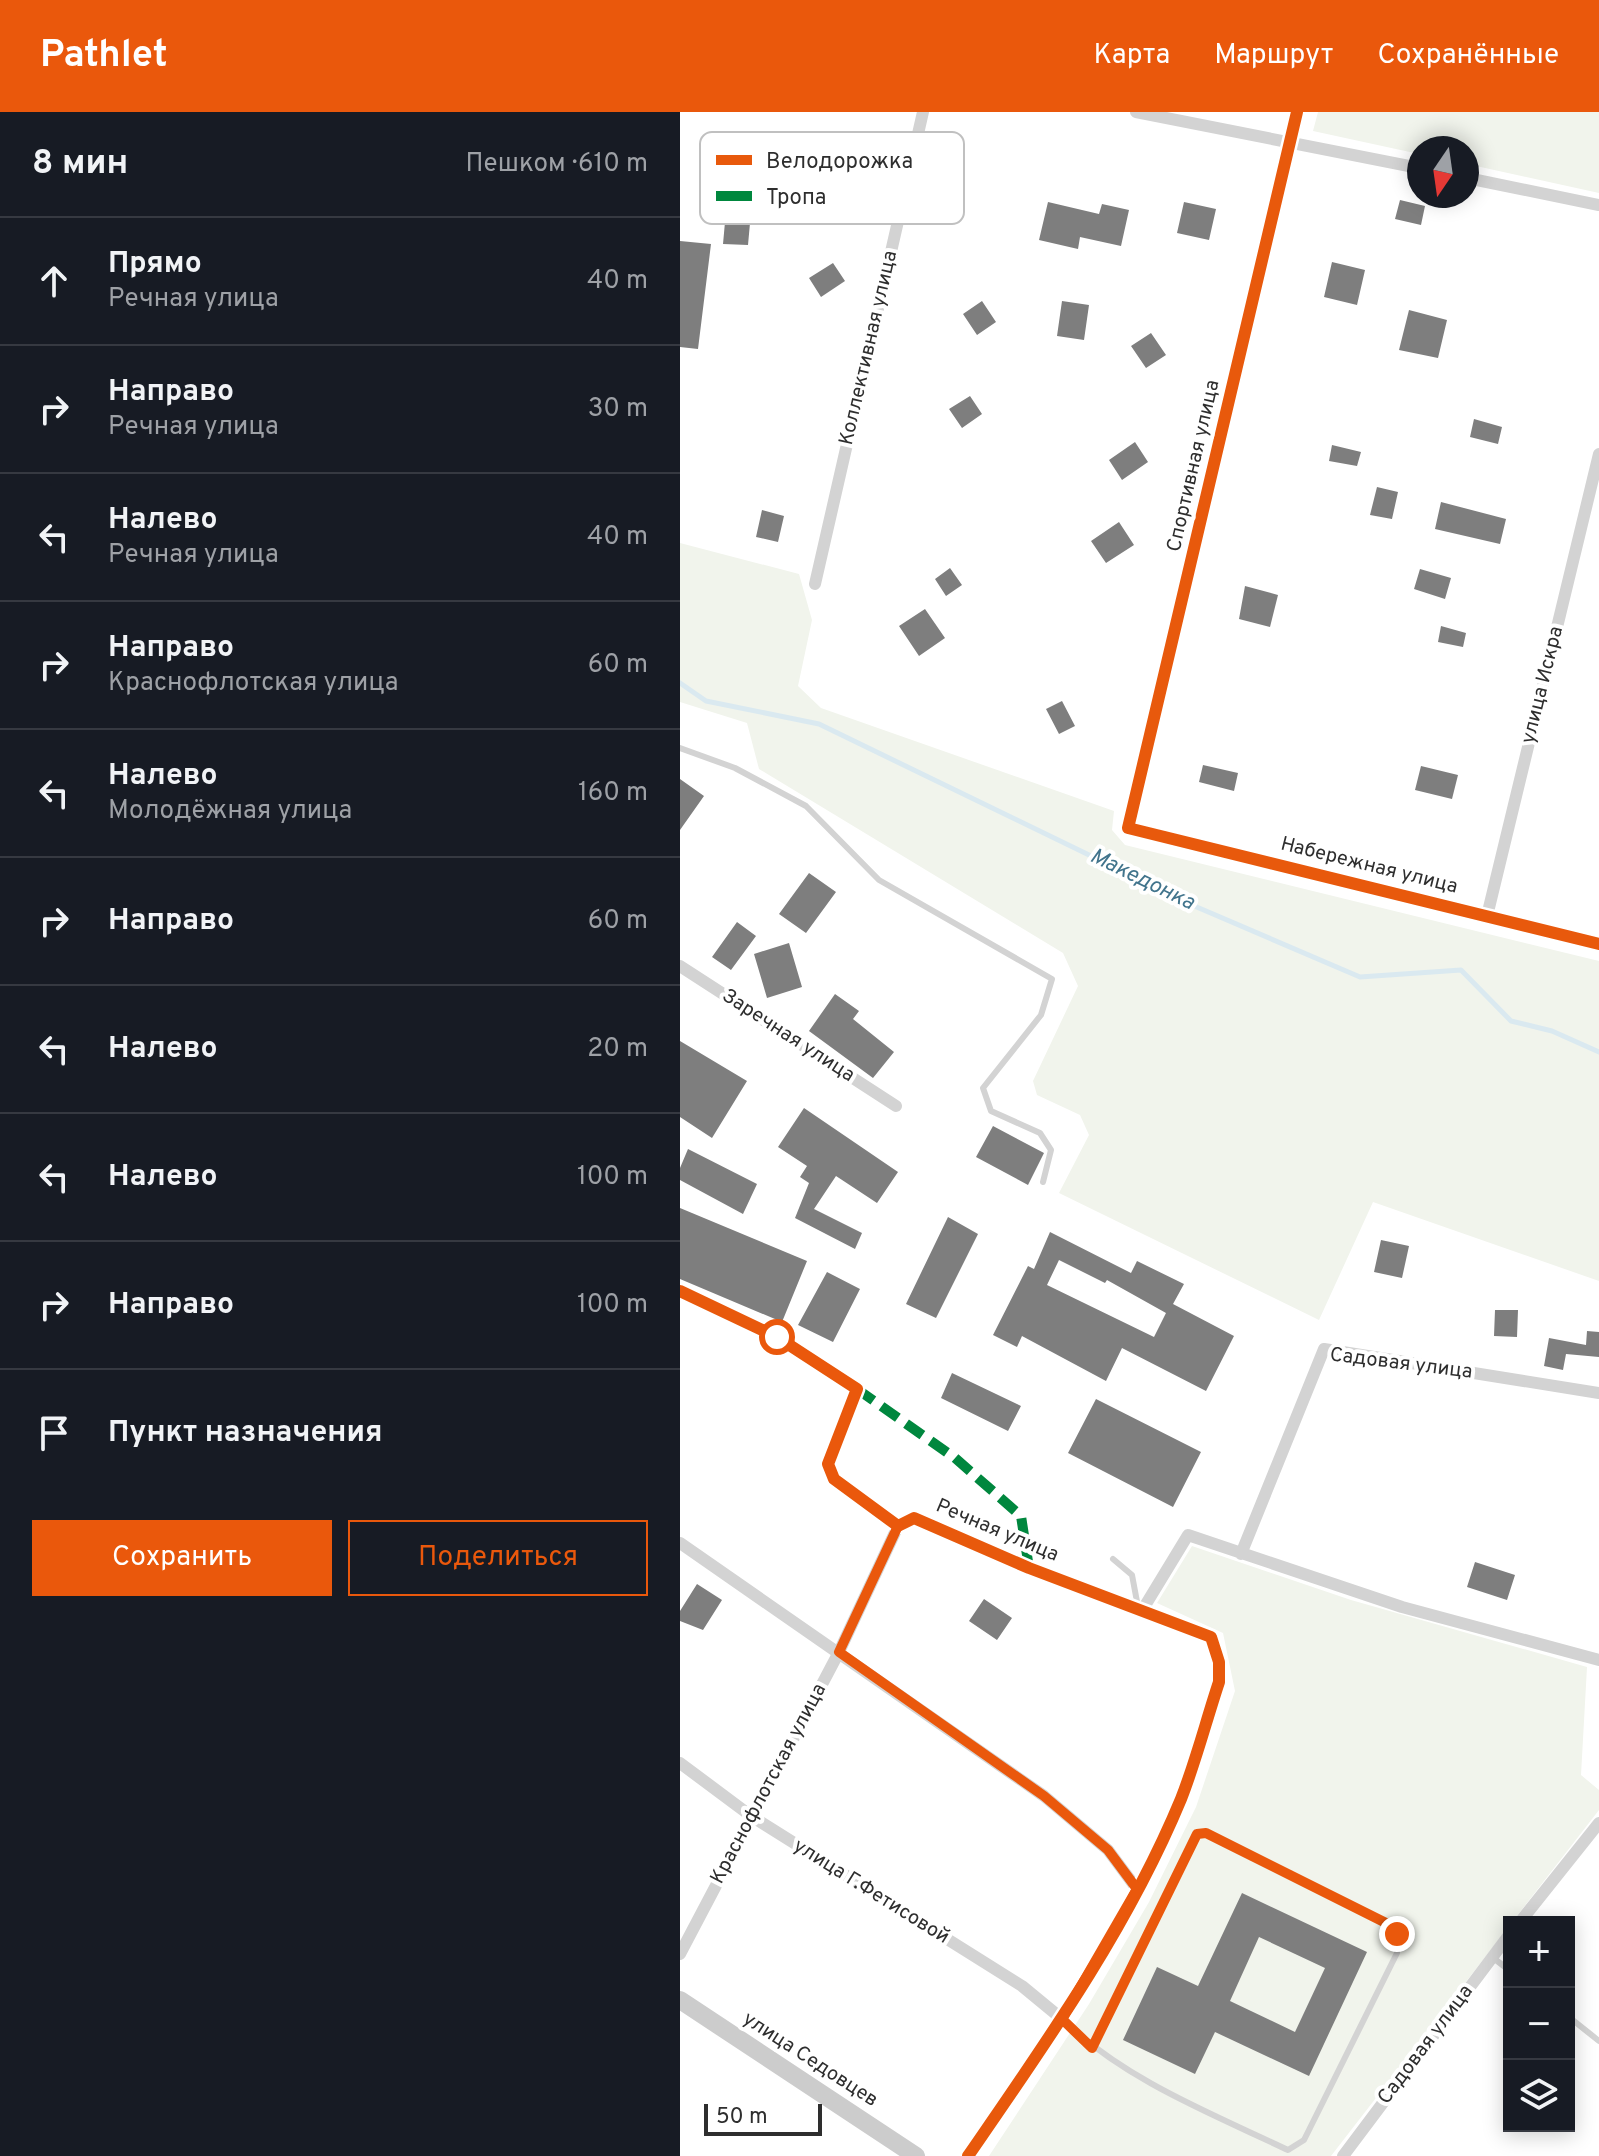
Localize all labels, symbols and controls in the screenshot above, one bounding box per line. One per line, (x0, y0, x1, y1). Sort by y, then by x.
text: Pathlet (40, 32, 168, 81)
text: Карта (1094, 38, 1170, 74)
text: Маршрут (1214, 38, 1333, 74)
text: Сохранённые (1377, 38, 1559, 74)
legend (700, 132, 964, 224)
north arrow (1407, 136, 1479, 208)
text: 8 мин (32, 143, 128, 186)
text: Пешком · 610 m (466, 148, 648, 181)
text: Велодорожка (766, 149, 913, 176)
text: Тропа (766, 185, 826, 212)
text: Прямо (108, 246, 202, 283)
street label: Коллективная улица (834, 248, 904, 448)
icon: ahead (32, 259, 76, 303)
text: 40 m (587, 265, 648, 298)
text: Речная улица (108, 283, 279, 316)
text: Направо (108, 374, 234, 411)
street label: Спортивная улица (1162, 378, 1226, 554)
icon: right (32, 387, 76, 431)
text: 30 m (588, 393, 648, 426)
text: Речная улица (108, 411, 279, 444)
text: Налево (108, 502, 217, 539)
icon: left (32, 515, 76, 559)
text: 40 m (587, 521, 648, 554)
text: Речная улица (108, 539, 279, 572)
street label: улица Искра (1516, 624, 1570, 746)
text: Направо (108, 630, 234, 667)
icon: right (32, 643, 76, 687)
text: 60 m (588, 649, 648, 682)
text: Краснофлотская улица (108, 667, 398, 700)
text: Налево (108, 758, 217, 795)
icon: left (32, 771, 76, 815)
text: 160 m (578, 777, 648, 810)
text: Молодёжная улица (108, 795, 352, 828)
street label: Набережная улица (1278, 831, 1460, 901)
water label: Македонка (1085, 843, 1199, 917)
icon: right (32, 899, 76, 943)
text: Направо (108, 903, 234, 940)
text: 60 m (588, 905, 648, 938)
street label: Заречная улица (717, 983, 859, 1089)
icon: left (32, 1027, 76, 1071)
text: Налево (108, 1031, 217, 1068)
text: 20 m (587, 1033, 648, 1066)
icon: left (32, 1155, 76, 1199)
text: Налево (108, 1159, 217, 1196)
text: 100 m (577, 1161, 648, 1194)
icon: right (32, 1283, 76, 1327)
text: Направо (108, 1287, 234, 1324)
text: 100 m (577, 1289, 648, 1322)
route start (759, 1319, 795, 1355)
street label: Садовая улица (1328, 1342, 1474, 1386)
icon: arrive (32, 1411, 76, 1455)
text: Пункт назначения (108, 1415, 382, 1452)
street label: Речная улица (932, 1493, 1062, 1569)
button: Сохранить (32, 1520, 332, 1596)
button: Поделиться (348, 1520, 648, 1596)
street label: Краснофлотская улица (705, 1679, 833, 1889)
street label: улица Г.Фетисовой (788, 1833, 954, 1951)
route end (1379, 1916, 1415, 1952)
map controls (1503, 1916, 1575, 2132)
button: + (1503, 1916, 1575, 1988)
street label: Садовая улица (1372, 1980, 1480, 2110)
button: − (1503, 1988, 1575, 2060)
street label: улица Седовцев (737, 2007, 883, 2113)
button: layers (1503, 2060, 1575, 2132)
scale bar (704, 2100, 822, 2136)
text: 50 m (716, 2104, 768, 2131)

